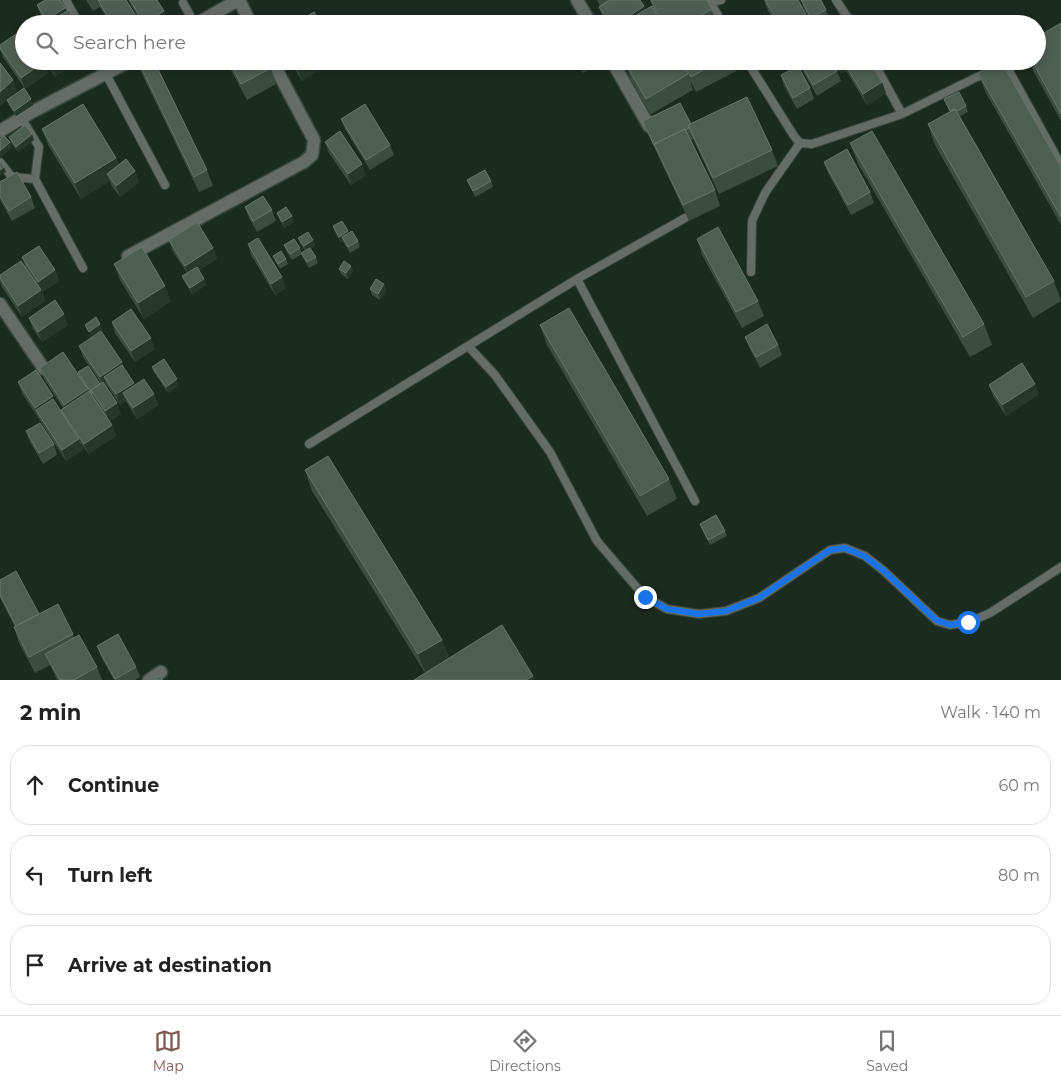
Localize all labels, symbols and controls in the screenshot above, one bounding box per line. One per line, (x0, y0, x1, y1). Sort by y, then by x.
search box (15, 15, 1046, 70)
icon: search (33, 29, 61, 57)
text: Search here (73, 31, 186, 54)
route end (634, 586, 657, 609)
route start (957, 611, 980, 634)
text: 2 min (20, 700, 81, 725)
text: Walk · 140 m (940, 703, 1041, 722)
icon: ahead (21, 771, 49, 799)
text: Continue (68, 774, 159, 797)
text: 60 m (998, 776, 1040, 795)
icon: left (21, 861, 49, 889)
text: Turn left (68, 864, 153, 887)
text: 80 m (998, 866, 1040, 885)
icon: arrive (21, 951, 49, 979)
text: Arrive at destination (68, 954, 272, 977)
tab: Map (153, 1027, 184, 1075)
tab: Directions (489, 1027, 561, 1075)
tab: Saved (866, 1027, 908, 1075)

